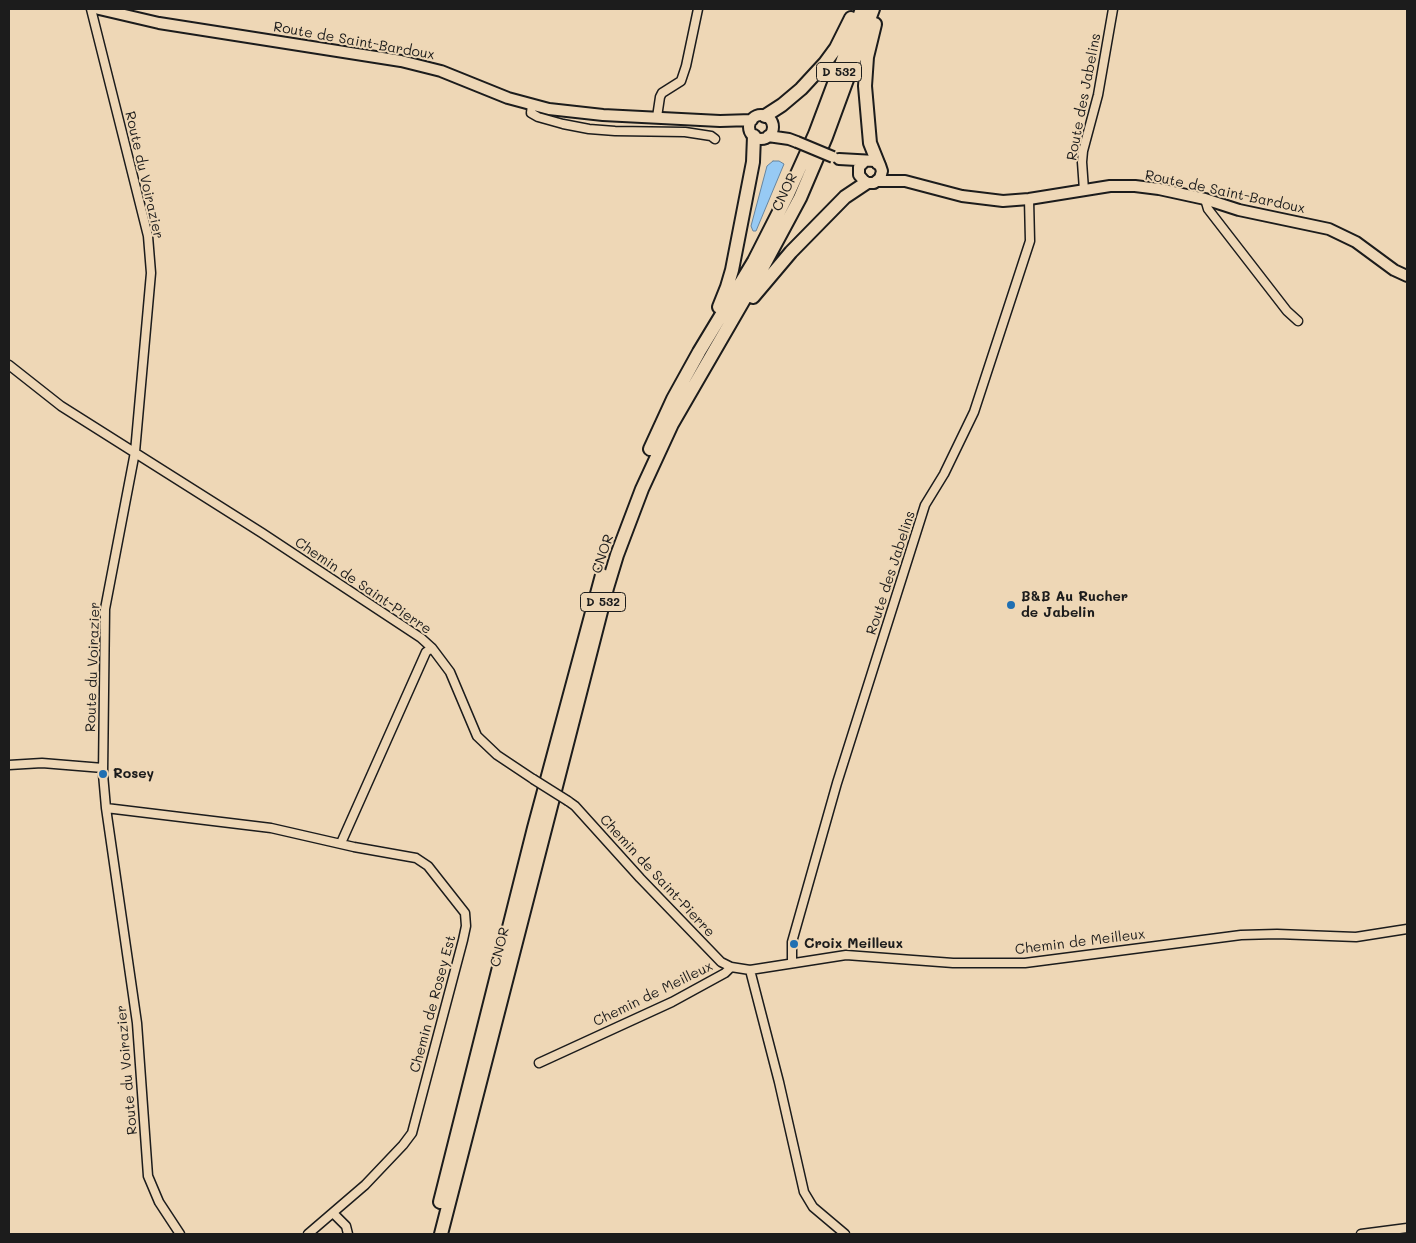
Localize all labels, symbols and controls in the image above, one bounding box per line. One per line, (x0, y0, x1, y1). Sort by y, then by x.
street label: Route de Saint-Bardoux (272, 19, 436, 63)
street label: Route des Jabelins (1063, 32, 1105, 162)
road number: D 532 (816, 62, 862, 82)
street label: Route du Voirazier (121, 110, 167, 240)
street label: Route de Saint-Bardoux (1143, 167, 1307, 217)
street label: CNOR (769, 170, 801, 214)
street label: Route des Jabelins (863, 509, 919, 637)
street label: CNOR (588, 532, 618, 576)
street label: Chemin de Saint-Pierre (291, 534, 435, 638)
place label: B&B Au Rucher de Jabelin (1021, 589, 1128, 622)
road number: D 532 (580, 592, 626, 612)
marker: B&B Au Rucher de Jabelin (1005, 599, 1017, 611)
street label: Route du Voirazier (82, 602, 104, 732)
place label: Rosey (113, 766, 154, 782)
marker: Rosey (97, 768, 109, 780)
street label: Chemin de Saint-Pierre (596, 811, 718, 941)
street label: CNOR (487, 925, 513, 969)
street label: Chemin de Meilleux (1014, 926, 1146, 958)
street label: Chemin de Rosey Est (407, 933, 459, 1075)
place label: Croix Meilleux (804, 936, 903, 952)
marker: Croix Meilleux (788, 938, 800, 950)
street label: Chemin de Meilleux (591, 958, 715, 1030)
street label: Route du Voirazier (113, 1004, 141, 1136)

